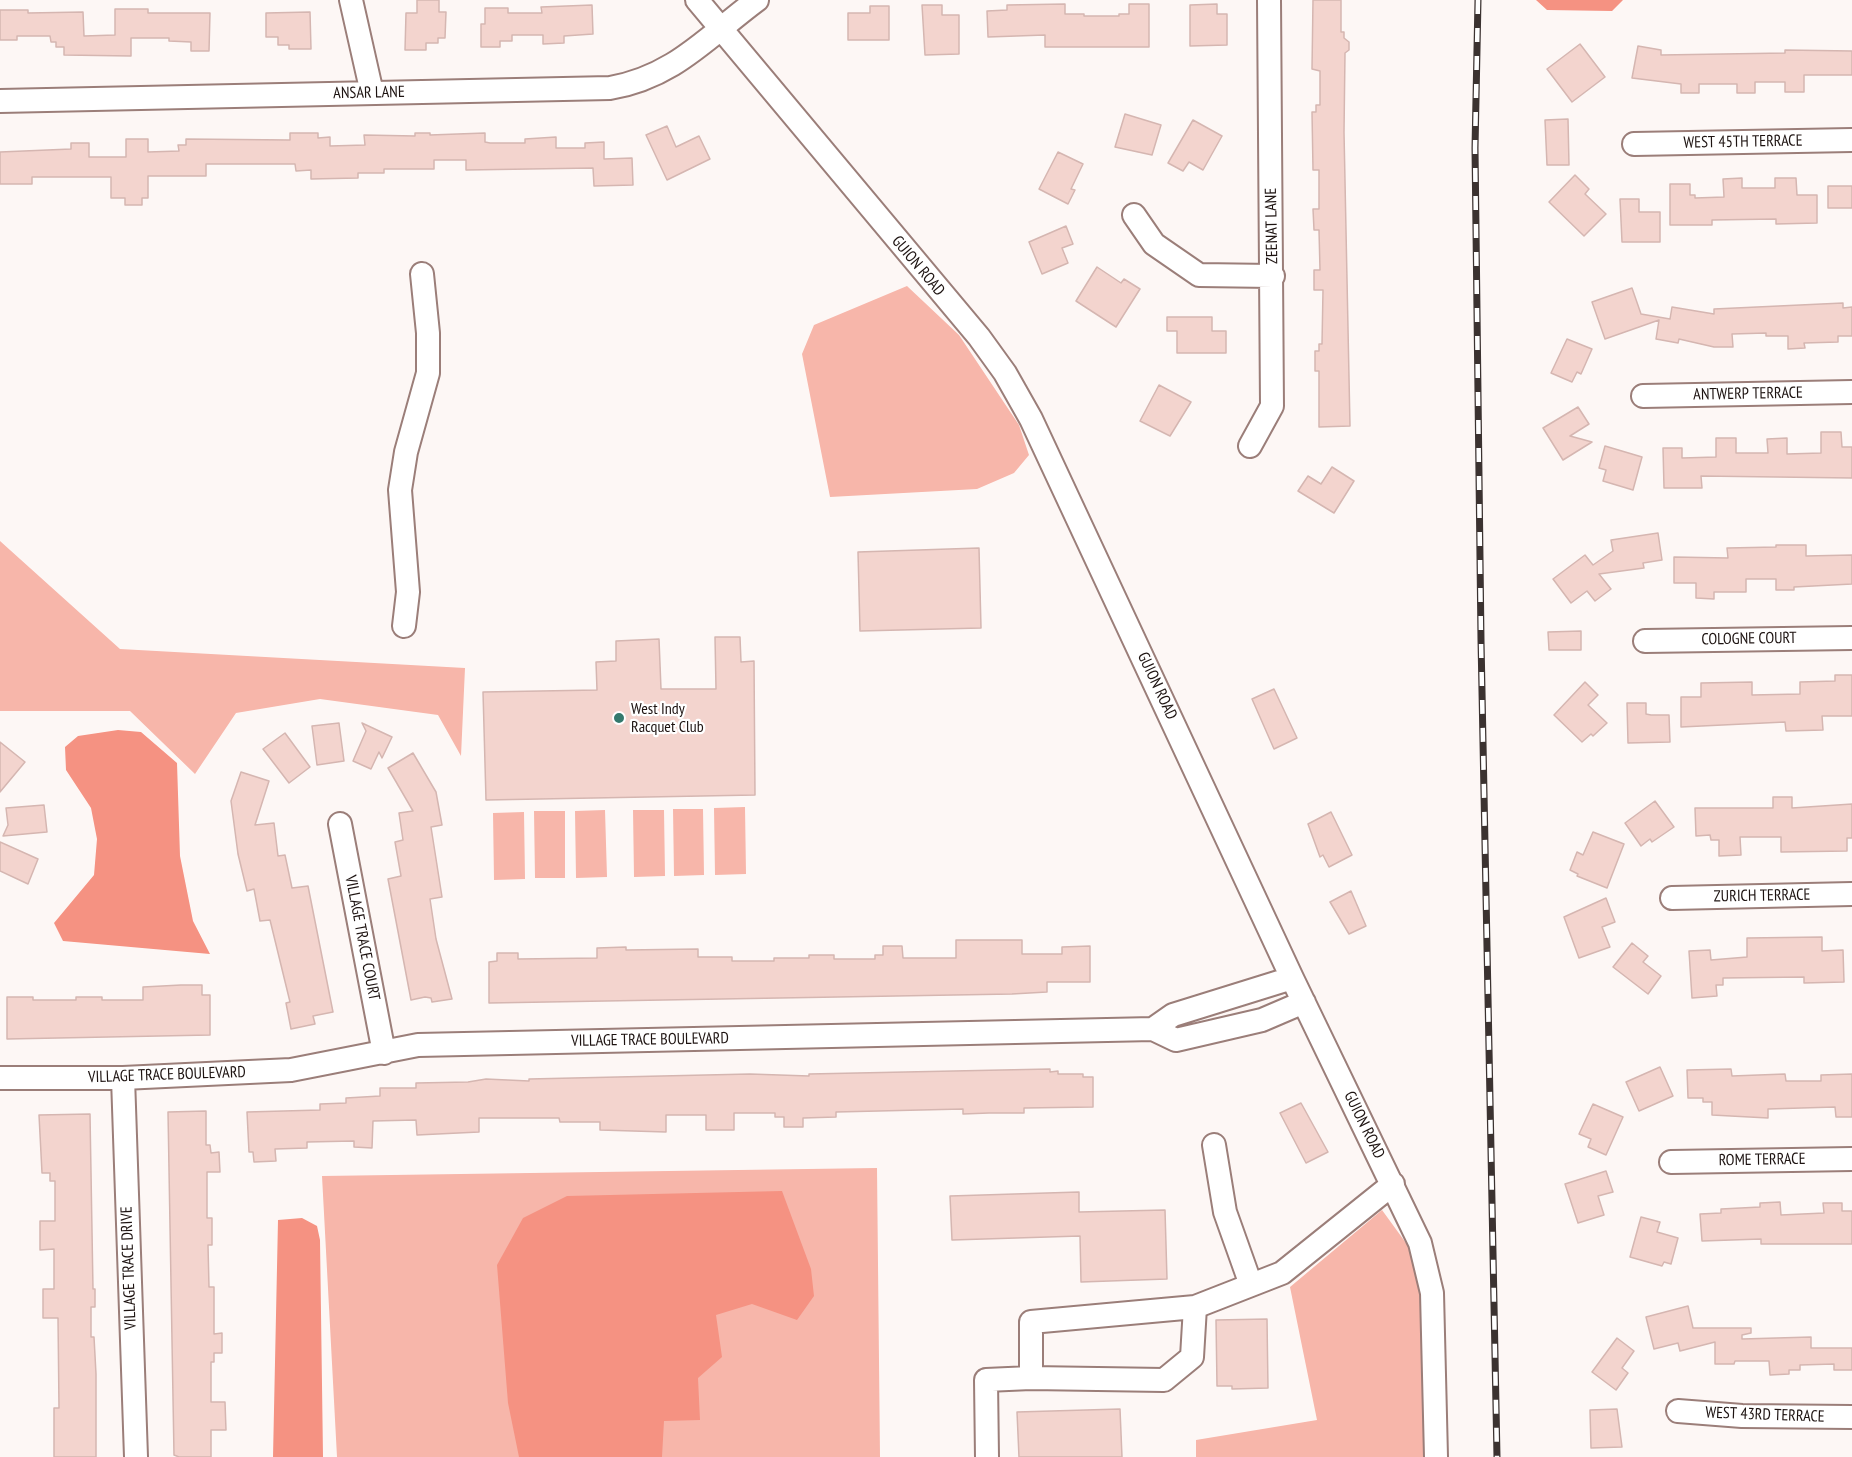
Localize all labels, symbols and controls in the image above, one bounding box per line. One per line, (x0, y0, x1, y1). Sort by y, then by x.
street label: ANSAR LANE (333, 83, 405, 103)
street label: WEST 45TH TERRACE (1683, 131, 1803, 153)
street label: ZEENAT LANE (1262, 188, 1282, 264)
street label: GUION ROAD (887, 232, 949, 300)
street label: ANTWERP TERRACE (1693, 383, 1803, 405)
street label: COLOGNE COURT (1701, 629, 1797, 649)
street label: GUION ROAD (1133, 649, 1181, 723)
place label: West Indy Racquet Club (631, 699, 704, 737)
marker: West Indy Racquet Club (612, 711, 626, 725)
street label: VILLAGE TRACE COURT (340, 874, 384, 1002)
street label: ZURICH TERRACE (1714, 886, 1810, 906)
street label: VILLAGE TRACE BOULEVARD (571, 1029, 729, 1051)
street label: VILLAGE TRACE BOULEVARD (88, 1063, 246, 1087)
street label: GUION ROAD (1340, 1088, 1388, 1162)
street label: ROME TERRACE (1718, 1150, 1806, 1170)
street label: VILLAGE TRACE DRIVE (117, 1206, 141, 1330)
street label: WEST 43RD TERRACE (1705, 1403, 1825, 1427)

